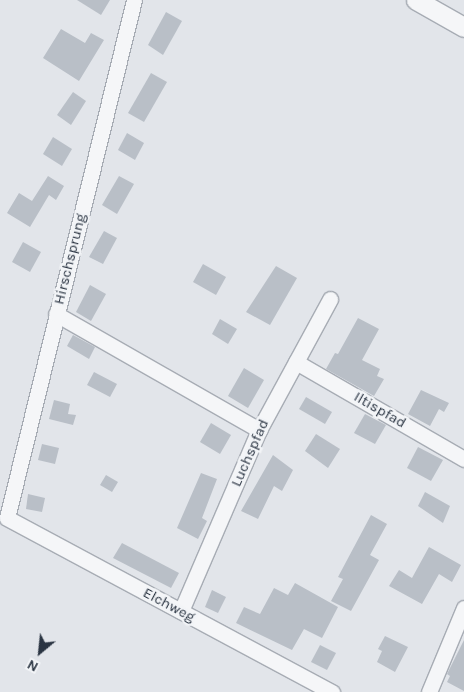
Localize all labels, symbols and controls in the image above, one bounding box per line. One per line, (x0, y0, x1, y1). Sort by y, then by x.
street label: Hirschsprung (50, 212, 90, 306)
street label: Iltispfad (351, 388, 409, 432)
street label: Luchspfad (227, 417, 273, 489)
street label: Elchweg (140, 584, 198, 626)
north arrow (15, 627, 65, 677)
text: N (24, 656, 41, 676)

